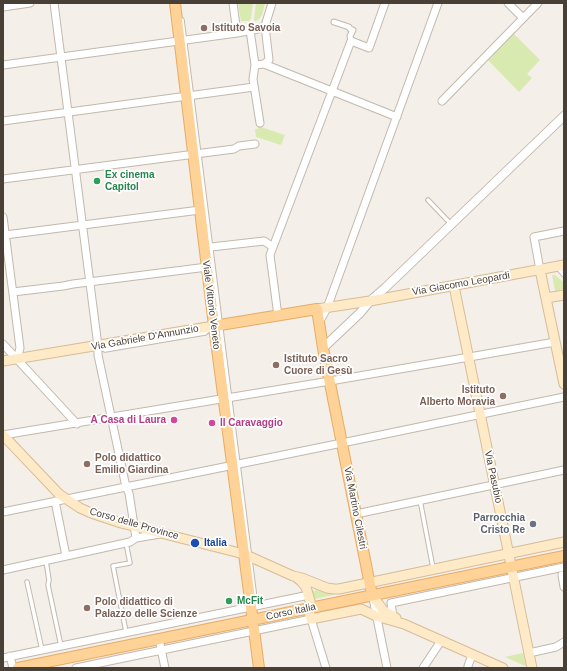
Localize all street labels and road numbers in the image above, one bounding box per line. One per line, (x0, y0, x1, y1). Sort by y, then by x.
street label: Viale Vittorio Veneto (200, 260, 222, 350)
street label: Via Giacomo Leopardi (411, 270, 511, 298)
street label: Via Gabriele D'Annunzio (91, 323, 199, 353)
street label: Via Pasubio (482, 450, 504, 504)
street label: Via Martino Cilestri (341, 466, 369, 550)
street label: Corso delle Province (88, 506, 180, 542)
street label: Corso Italia (265, 601, 317, 623)

